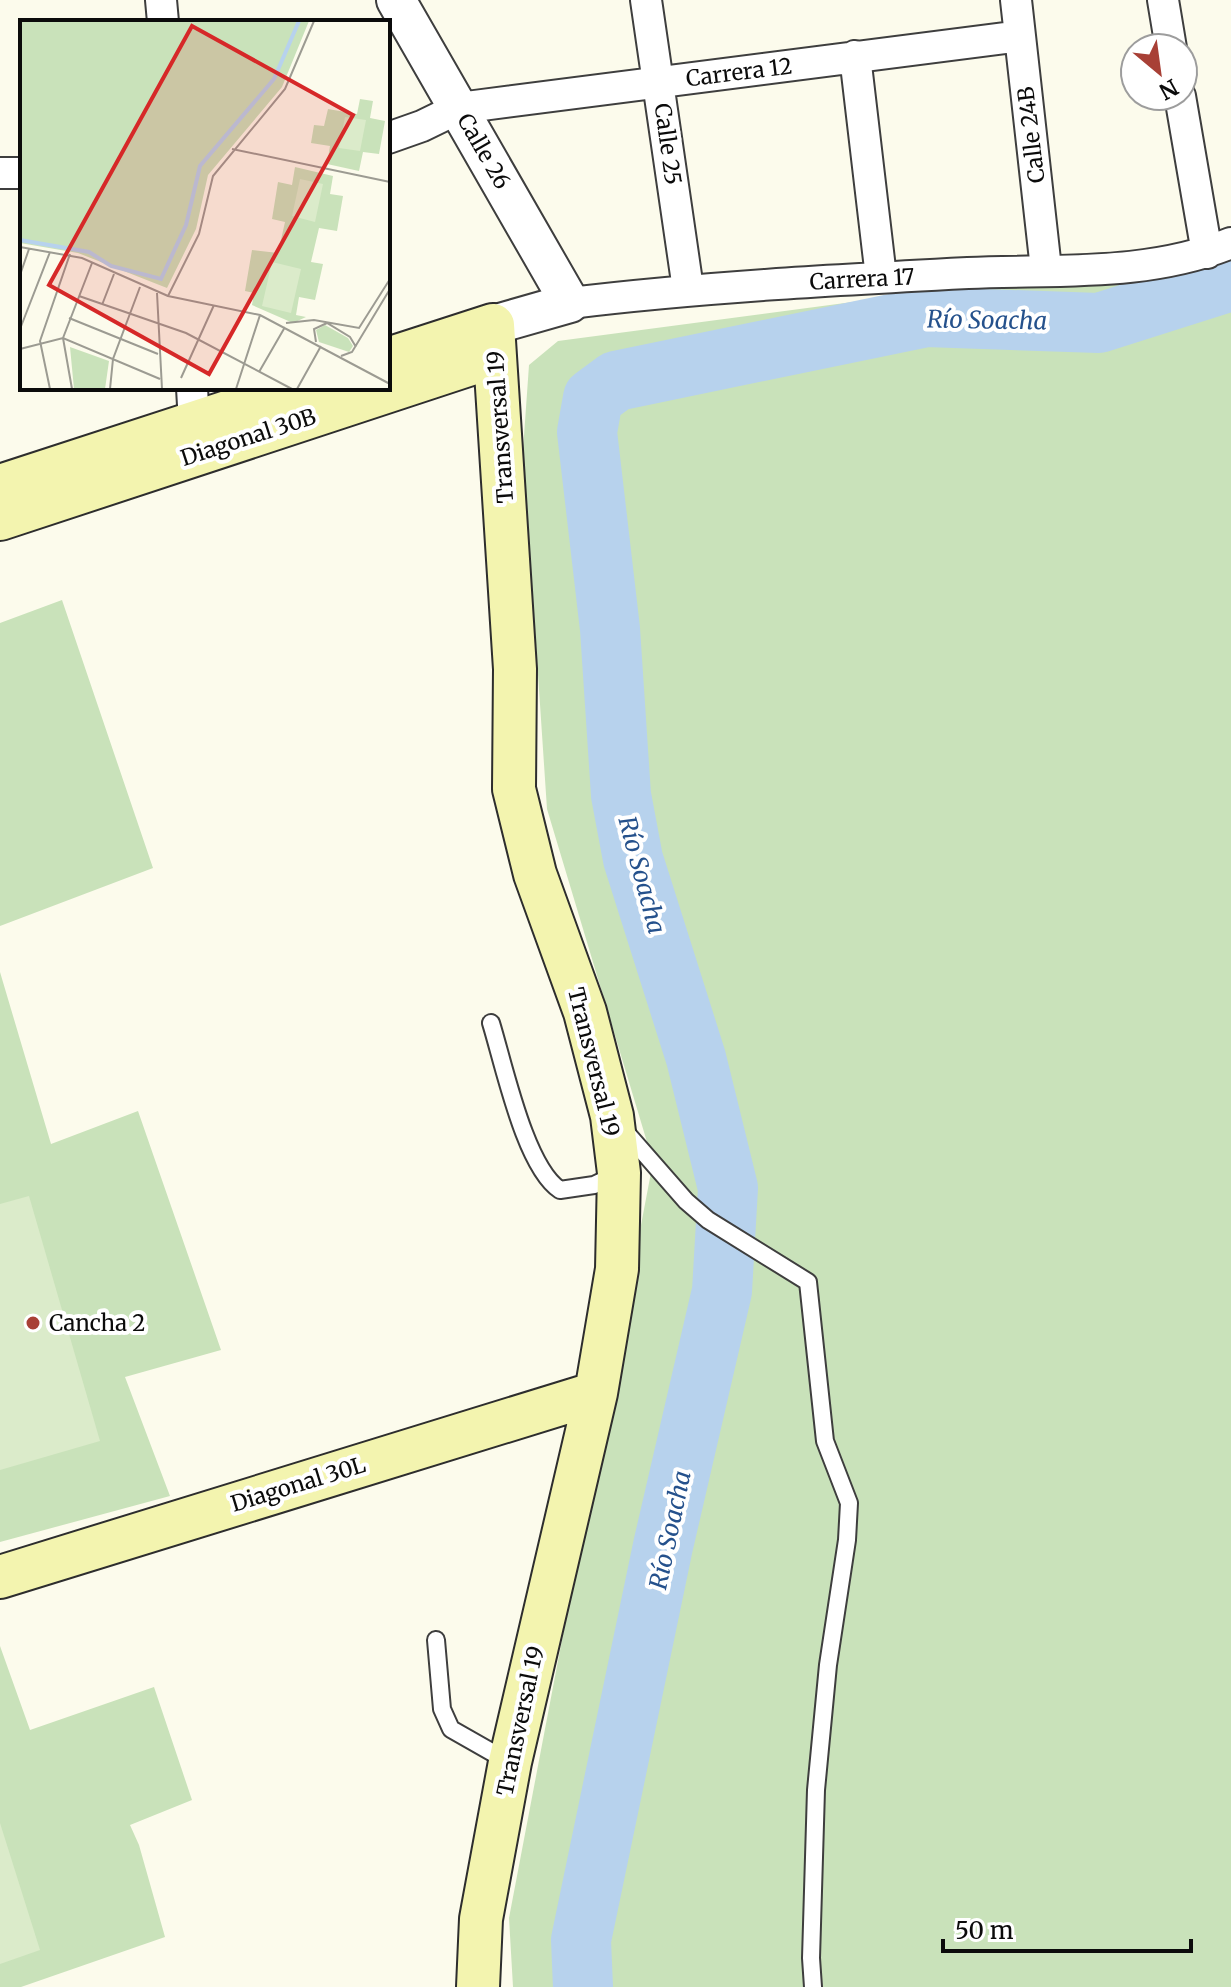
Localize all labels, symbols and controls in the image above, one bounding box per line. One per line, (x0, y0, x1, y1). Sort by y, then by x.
inset map (20, 20, 390, 390)
north arrow (1119, 32, 1199, 112)
street label: Carrera 12 (684, 52, 794, 92)
text: N (1154, 73, 1183, 106)
street label: Calle 24B (1011, 85, 1051, 185)
street label: Calle 25 (648, 101, 688, 187)
street label: Calle 26 (451, 108, 517, 194)
street label: Carrera 17 (809, 262, 915, 296)
water label: Río Soacha (927, 303, 1047, 337)
street label: Transversal 19 (481, 350, 519, 504)
street label: Diagonal 30B (177, 402, 319, 472)
water label: Río Soacha (611, 813, 673, 937)
street label: Transversal 19 (562, 985, 626, 1139)
place label: Cancha 2 (49, 1309, 145, 1337)
marker: Cancha 2 (24, 1314, 42, 1332)
street label: Diagonal 30L (227, 1450, 369, 1518)
water label: Río Soacha (642, 1468, 698, 1592)
street label: Transversal 19 (490, 1643, 550, 1799)
scale bar (943, 1903, 1191, 1953)
text: 50 m (955, 1915, 1014, 1946)

